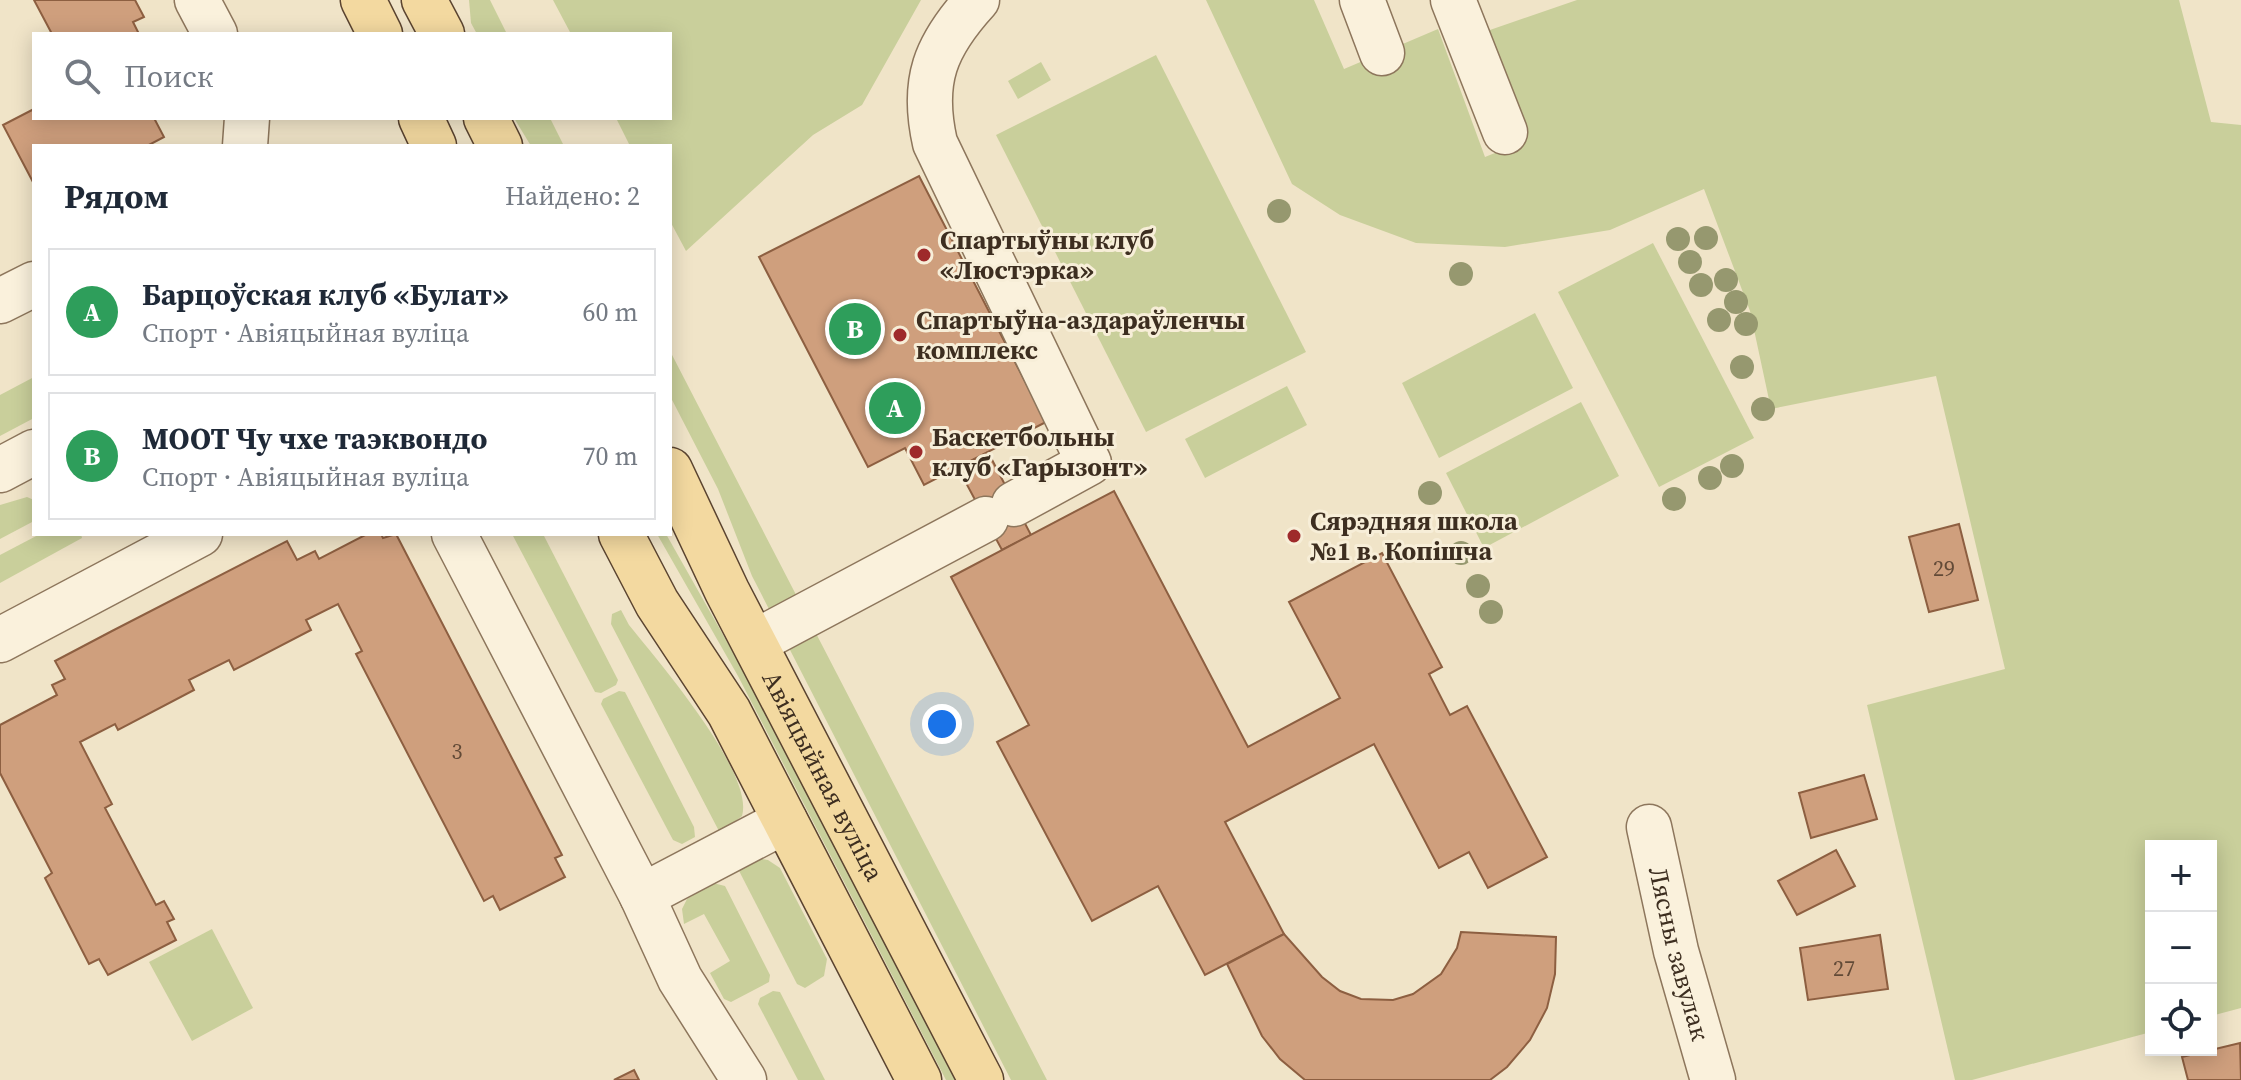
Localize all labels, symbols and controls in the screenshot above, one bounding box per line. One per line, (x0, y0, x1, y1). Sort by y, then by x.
search box (32, 32, 672, 120)
icon: search (60, 54, 104, 98)
text: Поиск (124, 56, 213, 97)
text: Рядом (64, 173, 169, 219)
text: Найдено: 2 (505, 178, 640, 214)
place label: Cпартыўны клуб «Люстэрка» (940, 222, 1154, 288)
marker: Cпартыўны клуб «Люстэрка» (915, 246, 933, 264)
text: Барцоўская клуб «Булат» (142, 274, 509, 315)
text: A (83, 294, 101, 330)
text: 60 m (583, 294, 638, 330)
pin: B (829, 299, 881, 359)
place label: Спартыўна-аздараўленчы комплекс (916, 302, 1245, 368)
text: Спорт · Авіяцыйная вуліца (142, 315, 469, 351)
marker: Спартыўна-аздараўленчы комплекс (891, 326, 909, 344)
pin: A (869, 378, 921, 438)
text: МООТ Чу чхе таэквондо (142, 418, 487, 459)
place label: Баскетбольны клуб «Гарызонт» (932, 419, 1147, 485)
text: B (84, 438, 100, 474)
text: 70 m (583, 438, 638, 474)
marker: Баскетбольны клуб «Гарызонт» (907, 443, 925, 461)
text: Спорт · Авіяцыйная вуліца (142, 459, 469, 495)
place label: Сярэдняя школа №1 в. Копішча (1310, 503, 1518, 569)
marker: Сярэдняя школа №1 в. Копішча (1285, 527, 1303, 545)
house number: 29 (1933, 553, 1955, 583)
street label: Авіяцыйная вуліца (754, 665, 893, 888)
your location (922, 704, 962, 744)
house number: 3 (451, 736, 463, 766)
map controls (2145, 840, 2217, 1056)
button: + (2145, 840, 2217, 912)
street label: Лясны завулак (1640, 863, 1719, 1045)
button: − (2145, 912, 2217, 984)
house number: 27 (1833, 953, 1855, 983)
button: locate (2145, 984, 2217, 1056)

